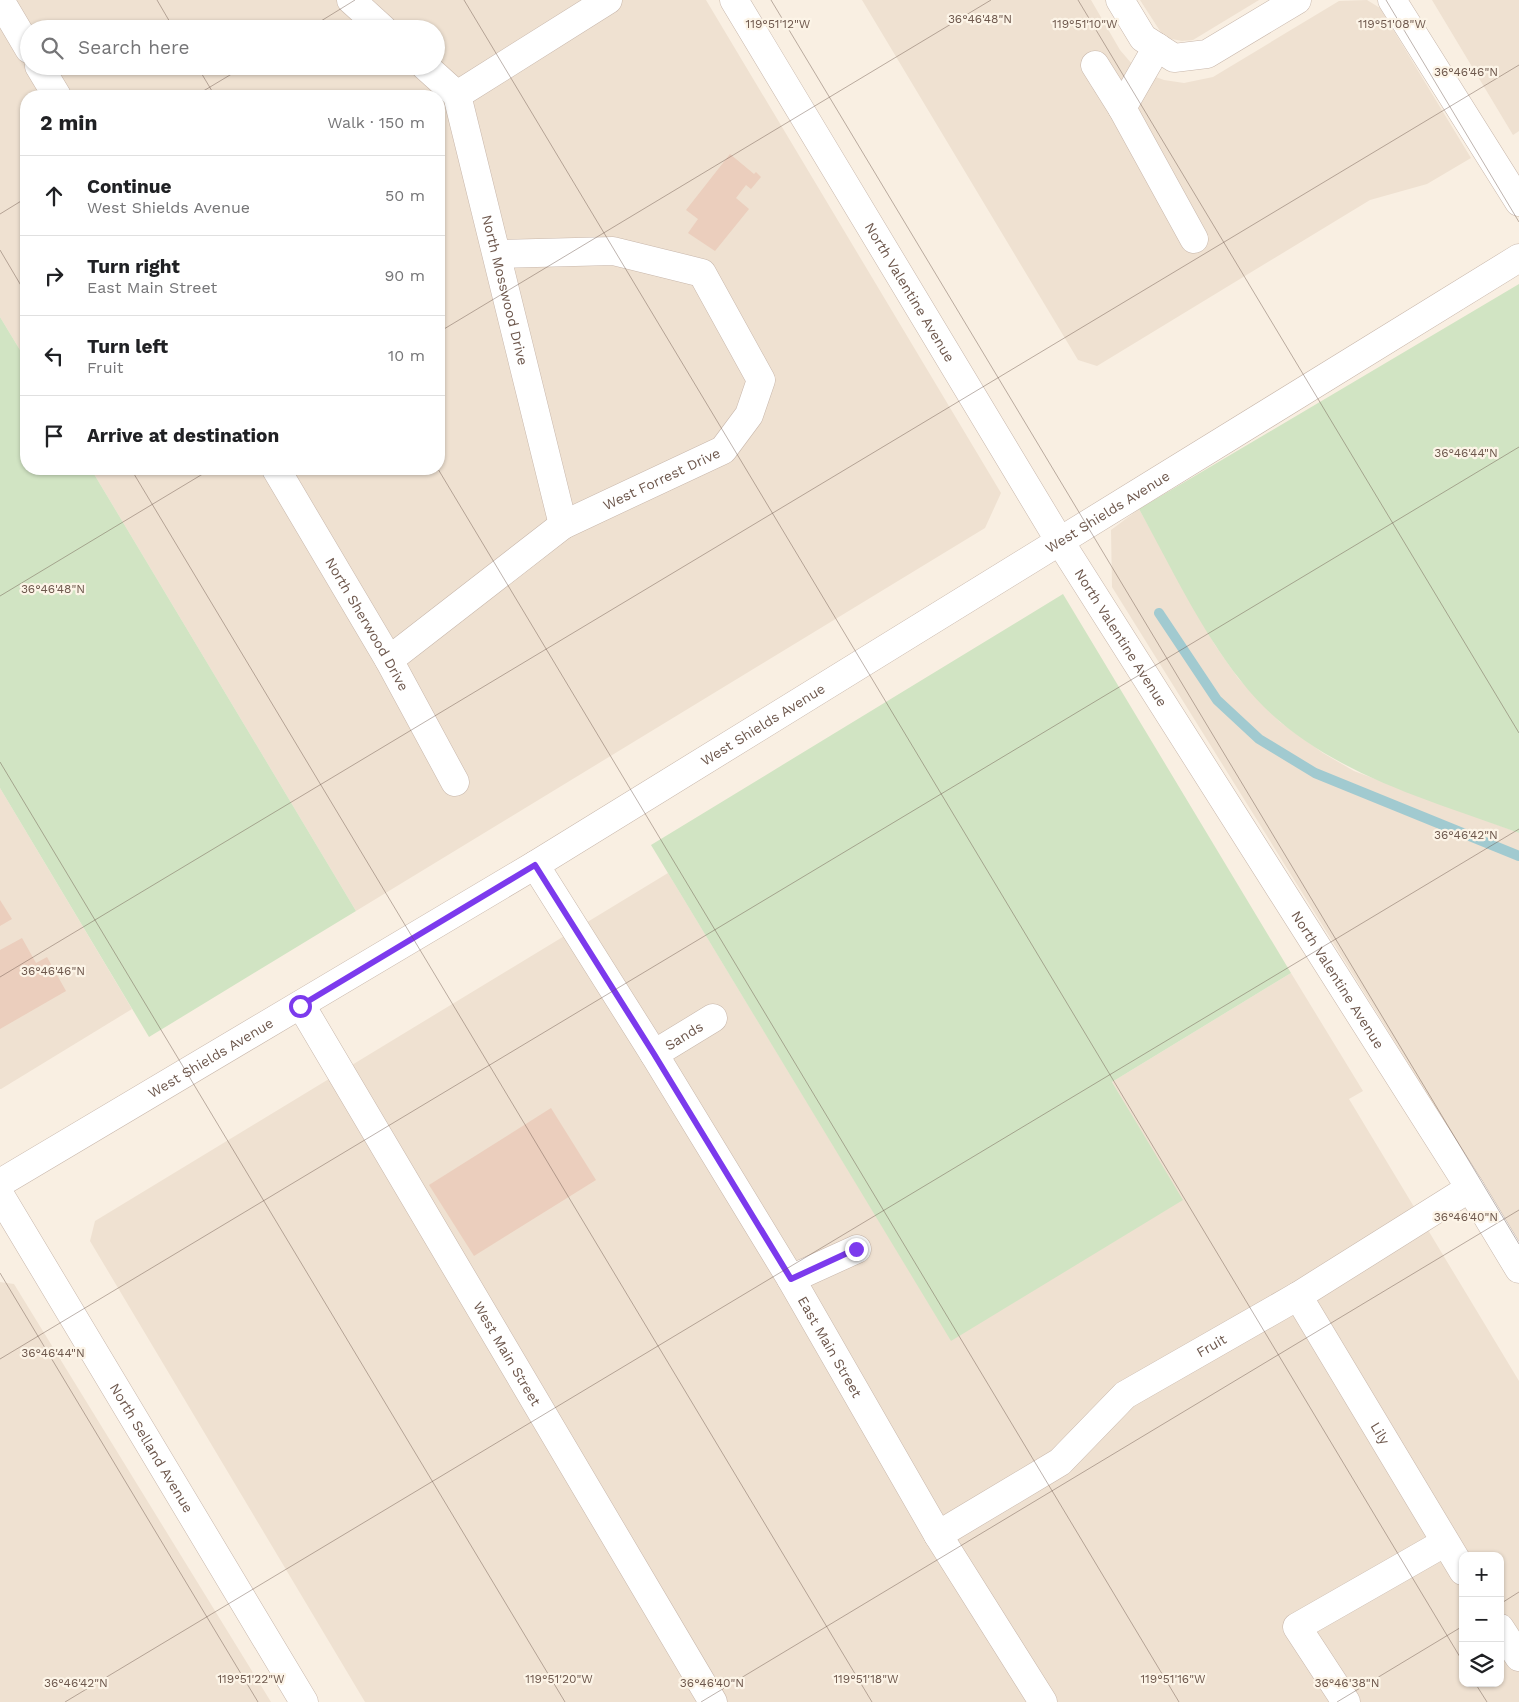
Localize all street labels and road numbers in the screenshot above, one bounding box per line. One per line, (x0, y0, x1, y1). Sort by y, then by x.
street label: North Mosswood Drive (479, 213, 531, 367)
street label: North Valentine Avenue (862, 220, 958, 365)
street label: West Forrest Drive (600, 445, 723, 513)
street label: West Shields Avenue (1043, 468, 1172, 556)
street label: North Sherwood Drive (322, 555, 412, 693)
street label: North Valentine Avenue (1071, 566, 1171, 710)
street label: West Shields Avenue (698, 680, 828, 769)
street label: North Valentine Avenue (1288, 908, 1388, 1052)
street label: West Shields Avenue (145, 1014, 276, 1101)
street label: Sands (662, 1018, 706, 1053)
street label: East Main Street (795, 1293, 865, 1400)
street label: West Main Street (470, 1299, 544, 1409)
street label: Fruit (1194, 1331, 1229, 1360)
street label: North Selland Avenue (107, 1380, 197, 1516)
street label: Lily (1367, 1419, 1394, 1448)

